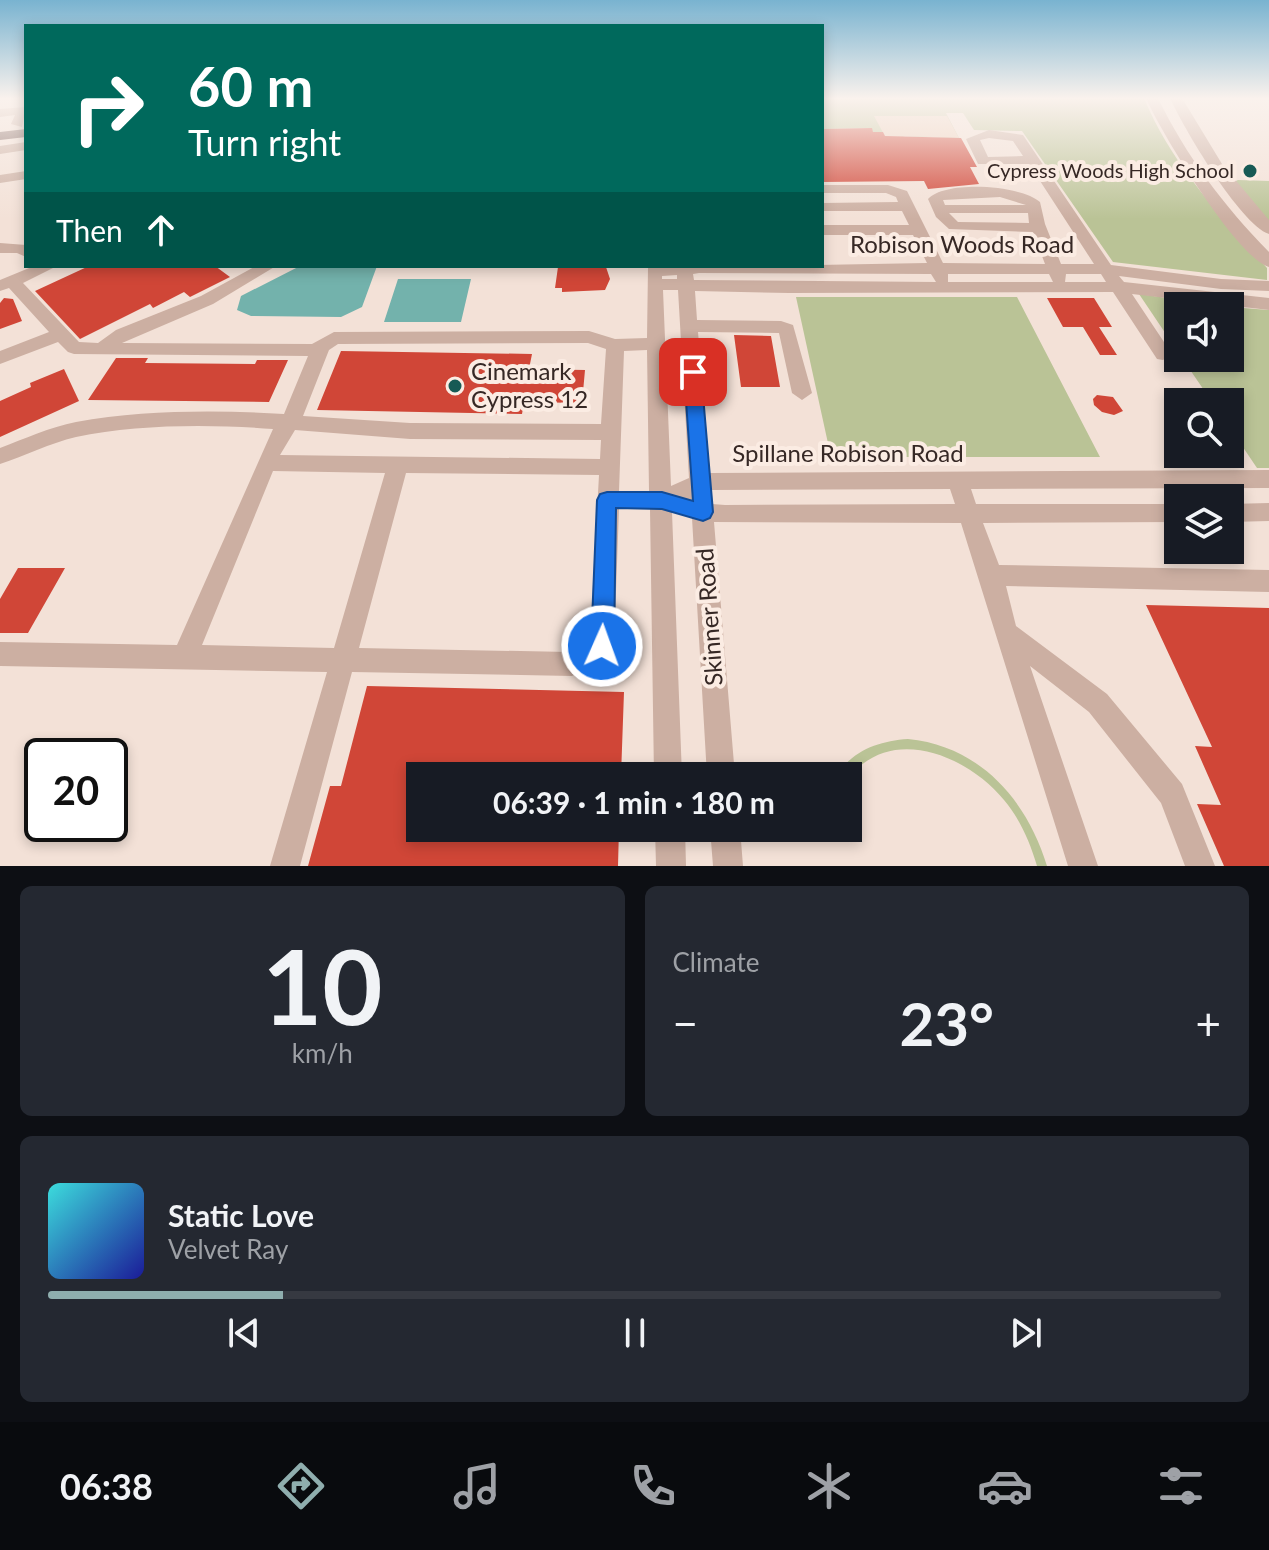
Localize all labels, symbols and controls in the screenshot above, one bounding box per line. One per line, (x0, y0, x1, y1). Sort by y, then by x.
text: 60 m (188, 52, 313, 119)
icon: right (56, 56, 160, 160)
text: Turn right (188, 120, 341, 164)
place label: Cypress Woods High School (987, 158, 1234, 182)
marker: Cypress Woods High School (1241, 162, 1259, 180)
icon: ahead (139, 208, 183, 252)
text: Then (56, 212, 123, 248)
street label: Robison Woods Road (850, 229, 1074, 258)
map controls (1164, 292, 1244, 564)
button: sound (1164, 292, 1244, 372)
pin (659, 338, 727, 406)
icon: arrive (671, 350, 715, 394)
place label: Cinemark Cypress 12 (471, 356, 588, 413)
marker: Cinemark Cypress 12 (446, 377, 464, 395)
button: search (1164, 388, 1244, 468)
street label: Spillane Robison Road (732, 438, 964, 467)
button: layers (1164, 484, 1244, 564)
street label: Skinner Road (689, 547, 728, 687)
position arrow (560, 604, 644, 688)
speed limit sign: 20 (24, 738, 128, 842)
text: 06:39 · 1 min · 180 m (493, 784, 775, 820)
text: 10 (262, 922, 383, 1047)
text: Climate (673, 946, 759, 978)
text: 23° (899, 987, 994, 1059)
text: − (673, 997, 698, 1049)
text: + (1195, 997, 1221, 1049)
text: km/h (292, 1037, 353, 1069)
text: Static Love (168, 1197, 314, 1233)
text: Velvet Ray (168, 1233, 288, 1265)
icon: previous (222, 1311, 266, 1355)
icon: pause (613, 1311, 657, 1355)
icon: next (1004, 1311, 1048, 1355)
icon: directions (273, 1458, 329, 1514)
icon: music (449, 1458, 505, 1514)
icon: phone (625, 1458, 681, 1514)
icon: climate (801, 1458, 857, 1514)
icon: car (977, 1458, 1033, 1514)
icon: filters (1153, 1458, 1209, 1514)
text: 06:38 (60, 1464, 153, 1508)

